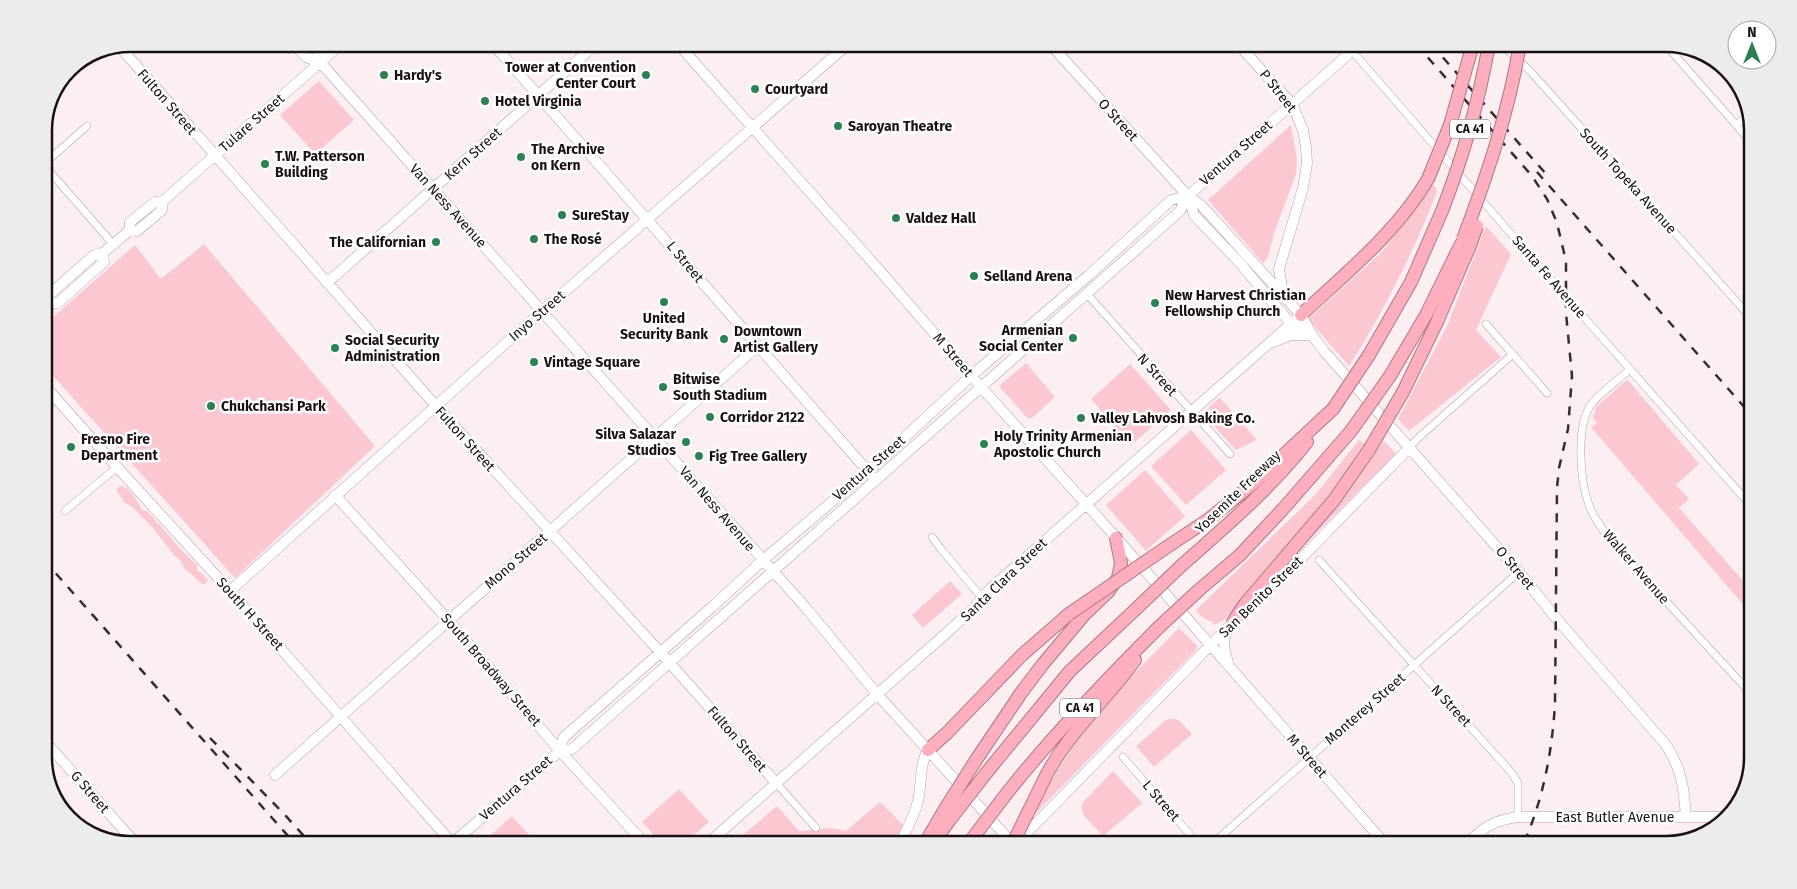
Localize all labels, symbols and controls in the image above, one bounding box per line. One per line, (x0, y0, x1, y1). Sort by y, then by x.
north arrow (1727, 20, 1777, 70)
text: N (1747, 24, 1757, 41)
place label: Tower at Convention Center Court (505, 59, 637, 92)
street label: Fulton Street (134, 66, 201, 139)
street label: P Street (1256, 66, 1301, 117)
place label: Hardy's (394, 67, 442, 84)
marker: Hardy's (378, 69, 390, 81)
marker: Tower at Convention Center Court (640, 69, 652, 81)
place label: Courtyard (765, 81, 828, 98)
marker: Courtyard (749, 83, 761, 95)
street label: Tulare Street (216, 89, 289, 156)
place label: Hotel Virginia (495, 93, 582, 110)
marker: Hotel Virginia (479, 95, 491, 107)
street label: O Street (1094, 95, 1142, 145)
street label: Ventura Street (1196, 116, 1277, 189)
place label: Saroyan Theatre (848, 118, 952, 135)
marker: Saroyan Theatre (832, 120, 844, 132)
road number: CA 41 (1450, 120, 1490, 138)
street label: Kern Street (441, 123, 506, 184)
street label: South Topeka Avenue (1576, 125, 1680, 237)
place label: The Archive on Kern (531, 141, 605, 174)
place label: T.W. Patterson Building (275, 148, 365, 181)
marker: The Archive on Kern (515, 151, 527, 163)
marker: T.W. Patterson Building (259, 158, 271, 170)
street label: Van Ness Avenue (406, 161, 490, 251)
place label: SureStay (572, 207, 630, 224)
marker: SureStay (556, 209, 568, 221)
place label: Valdez Hall (905, 210, 977, 227)
marker: Valdez Hall (890, 212, 902, 224)
place label: The Rosé (544, 231, 602, 248)
street label: Santa Fe Avenue (1508, 232, 1590, 322)
marker: The Rosé (528, 233, 540, 245)
place label: The Californian (329, 234, 426, 251)
marker: The Californian (430, 236, 442, 248)
street label: L Street (663, 238, 708, 287)
place label: Selland Arena (984, 268, 1073, 285)
marker: Selland Arena (968, 270, 980, 282)
street label: Inyo Street (505, 286, 569, 345)
place label: New Harvest Christian Fellowship Church (1165, 287, 1306, 320)
marker: United Security Bank (658, 296, 670, 308)
marker: New Harvest Christian Fellowship Church (1149, 297, 1161, 309)
place label: United Security Bank (620, 310, 708, 343)
place label: Armenian Social Center (979, 322, 1063, 355)
place label: Downtown Artist Gallery (733, 323, 819, 356)
street label: M Street (929, 330, 977, 381)
place label: Social Security Administration (344, 332, 440, 365)
marker: Armenian Social Center (1067, 332, 1079, 344)
marker: Downtown Artist Gallery (718, 333, 730, 345)
marker: Social Security Administration (329, 342, 341, 354)
street label: N Street (1134, 350, 1181, 400)
place label: Vintage Square (543, 354, 641, 371)
marker: Vintage Square (528, 356, 540, 368)
place label: Bitwise South Stadium (673, 371, 767, 404)
marker: Bitwise South Stadium (657, 381, 669, 393)
place label: Chukchansi Park (221, 398, 326, 415)
marker: Chukchansi Park (205, 400, 217, 412)
street label: Fulton Street (431, 403, 499, 476)
place label: Corridor 2122 (720, 409, 805, 426)
place label: Valley Lahvosh Baking Co. (1090, 410, 1255, 427)
marker: Corridor 2122 (704, 411, 716, 423)
marker: Valley Lahvosh Baking Co. (1075, 412, 1087, 424)
place label: Silva Salazar Studios (595, 426, 676, 459)
place label: Holy Trinity Armenian Apostolic Church (993, 428, 1132, 461)
place label: Fresno Fire Department (81, 431, 158, 464)
street label: Ventura Street (829, 431, 910, 504)
marker: Silva Salazar Studios (680, 436, 692, 448)
marker: Holy Trinity Armenian Apostolic Church (978, 438, 990, 450)
marker: Fresno Fire Department (65, 441, 77, 453)
street label: Yosemite Freeway (1192, 447, 1284, 537)
place label: Fig Tree Gallery (709, 448, 808, 465)
marker: Fig Tree Gallery (693, 450, 705, 462)
street label: Van Ness Avenue (675, 463, 759, 555)
street label: Walker Avenue (1599, 526, 1673, 608)
street label: Mono Street (481, 529, 551, 593)
street label: Santa Clara Street (957, 534, 1051, 625)
street label: O Street (1492, 543, 1539, 594)
street label: San Benito Street (1215, 552, 1307, 641)
street label: South H Street (213, 574, 288, 655)
street label: South Broadway Street (437, 610, 545, 731)
street label: Monterey Street (1321, 669, 1409, 749)
street label: N Street (1427, 681, 1475, 731)
road number: CA 41 (1060, 698, 1100, 718)
street label: Fulton Street (704, 703, 771, 776)
street label: M Street (1283, 731, 1331, 782)
street label: Ventura Street (476, 751, 557, 824)
street label: G Street (67, 767, 114, 817)
street label: L Street (1139, 777, 1184, 826)
street label: East Butler Avenue (1556, 809, 1674, 826)

